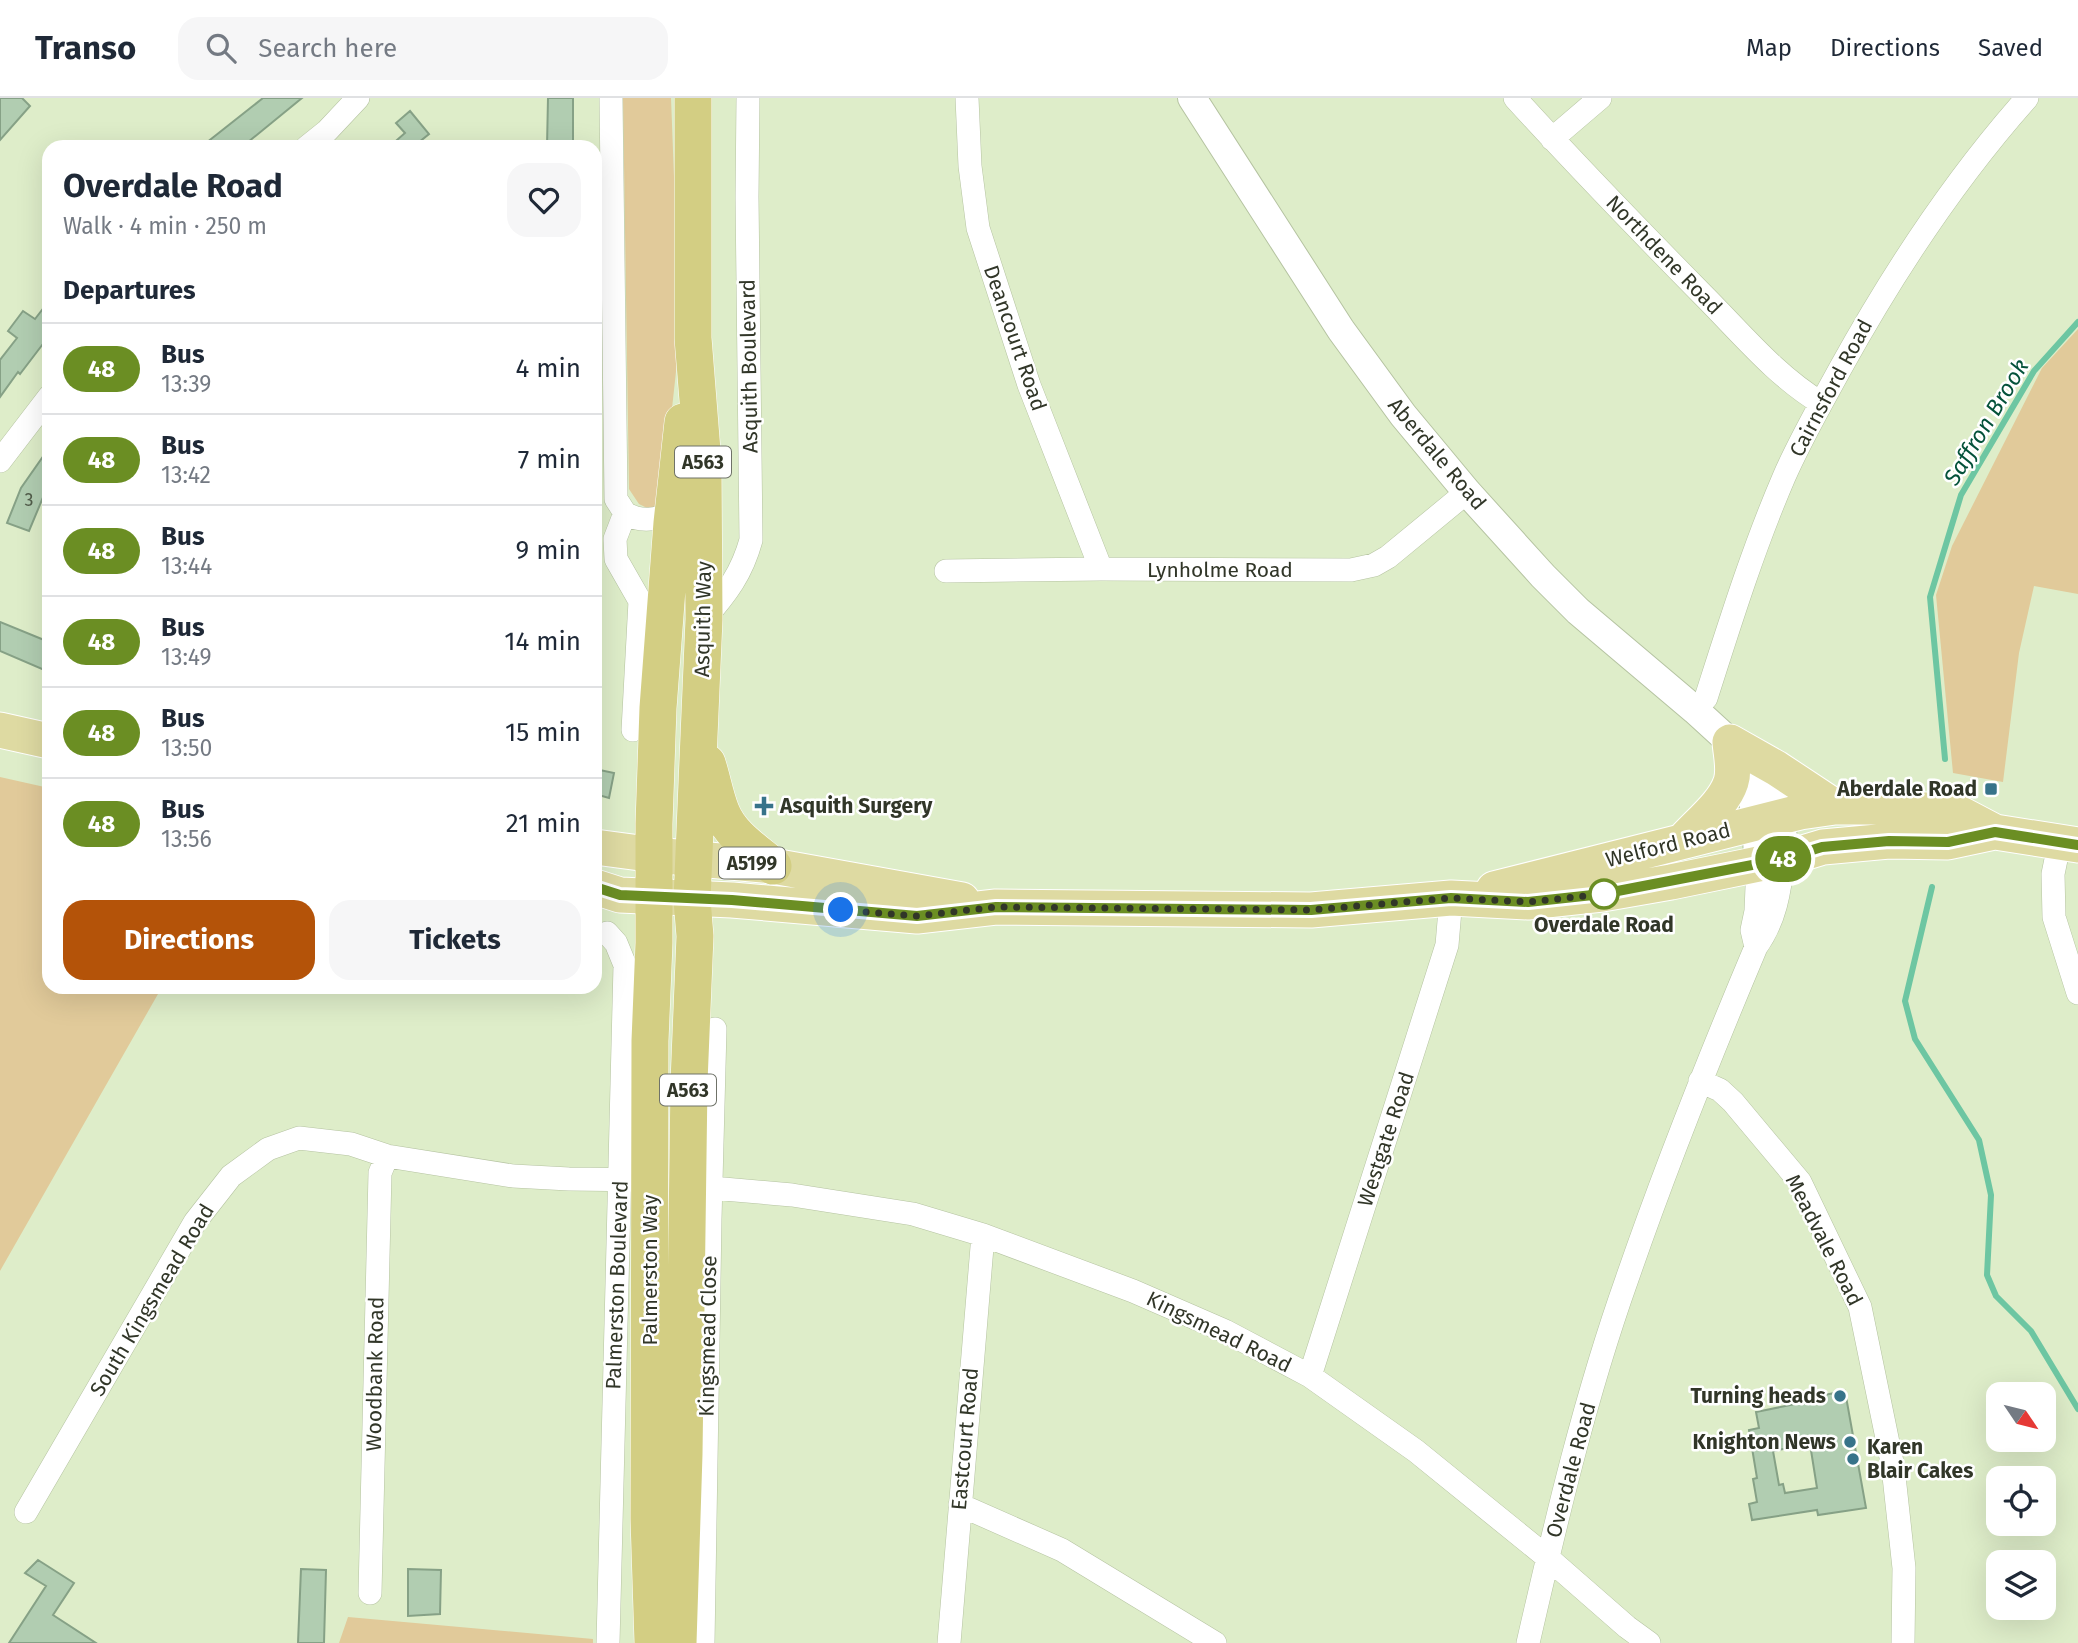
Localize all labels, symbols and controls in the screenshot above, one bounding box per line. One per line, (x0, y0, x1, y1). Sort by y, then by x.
search box (178, 17, 668, 80)
text: Transo (35, 28, 136, 68)
icon: search (202, 29, 240, 67)
text: Search here (258, 33, 397, 64)
text: Map (1746, 34, 1792, 62)
text: Directions (1830, 34, 1940, 62)
text: Saved (1978, 34, 2043, 62)
button: heart (507, 163, 581, 237)
text: Overdale Road (63, 166, 283, 206)
street label: Northdene Road (1600, 190, 1728, 320)
text: Walk · 4 min · 250 m (63, 212, 267, 240)
street label: Deancourt Road (978, 262, 1052, 414)
text: Departures (63, 275, 196, 306)
street label: Asquith Boulevard (734, 279, 764, 453)
street label: Cairnsford Road (1784, 315, 1878, 461)
text: Bus (161, 339, 204, 370)
text: 4 min (515, 353, 581, 384)
water label: Saffron Brook (1937, 354, 2035, 491)
text: 48 (88, 355, 115, 383)
text: 13:39 (161, 370, 211, 398)
street label: Aberdale Road (1382, 393, 1492, 515)
text: Bus (161, 430, 204, 461)
text: 7 min (518, 444, 581, 475)
text: 48 (88, 446, 115, 474)
road number: A563 (675, 446, 731, 478)
text: 13:42 (161, 461, 211, 489)
house number: 3 (25, 489, 33, 511)
text: Bus (161, 521, 204, 552)
text: 9 min (516, 535, 581, 566)
text: 48 (88, 537, 115, 565)
text: 13:44 (161, 552, 212, 580)
street label: Lynholme Road (1147, 557, 1293, 583)
street label: Asquith Way (689, 560, 717, 677)
text: Bus (161, 612, 204, 643)
text: 14 min (504, 626, 581, 657)
text: 48 (88, 628, 115, 656)
text: 13:49 (161, 643, 212, 671)
text: Bus (161, 703, 204, 734)
text: 15 min (505, 717, 581, 748)
text: 48 (88, 719, 115, 747)
text: 13:50 (161, 734, 212, 762)
place label: Aberdale Road (1836, 776, 1977, 802)
marker: Aberdale Road (1983, 781, 1999, 797)
place label: Asquith Surgery (779, 793, 933, 819)
text: Bus (161, 794, 204, 825)
marker: Asquith Surgery (754, 796, 774, 816)
text: 21 min (506, 808, 581, 839)
text: 48 (88, 810, 115, 838)
street label: Welford Road (1603, 817, 1733, 873)
text: 13:56 (161, 825, 212, 853)
line badge: 48 (1752, 836, 1814, 882)
text: 48 (1769, 845, 1797, 873)
road number: A5199 (719, 848, 785, 878)
marker: Overdale Road (1589, 879, 1619, 909)
your location (823, 892, 858, 927)
button: Directions (63, 900, 315, 980)
button: Tickets (329, 900, 581, 980)
place label: Overdale Road (1534, 912, 1674, 938)
street label: Westgate Road (1352, 1068, 1420, 1210)
road number: A563 (660, 1074, 716, 1106)
street label: Meadvale Road (1780, 1170, 1868, 1310)
street label: Palmerston Boulevard (600, 1180, 634, 1390)
street label: Palmerston Way (637, 1194, 663, 1346)
street label: South Kingsmead Road (84, 1199, 220, 1401)
street label: Kingsmead Close (694, 1255, 722, 1417)
street label: Kingsmead Road (1142, 1286, 1296, 1378)
street label: Woodbank Road (361, 1296, 389, 1452)
street label: Eastcourt Road (946, 1367, 984, 1511)
north arrow (1986, 1382, 2056, 1452)
map controls (1986, 1382, 2056, 1620)
place label: Turning heads (1691, 1383, 1826, 1409)
marker: Turning heads (1832, 1388, 1848, 1404)
street label: Overdale Road (1540, 1400, 1602, 1540)
place label: Knighton News (1693, 1429, 1836, 1455)
marker: Knighton News (1842, 1434, 1858, 1450)
place label: Karen Blair Cakes (1867, 1434, 1973, 1484)
marker: Karen Blair Cakes (1845, 1451, 1861, 1467)
button: locate (1986, 1466, 2056, 1536)
button: layers (1986, 1550, 2056, 1620)

